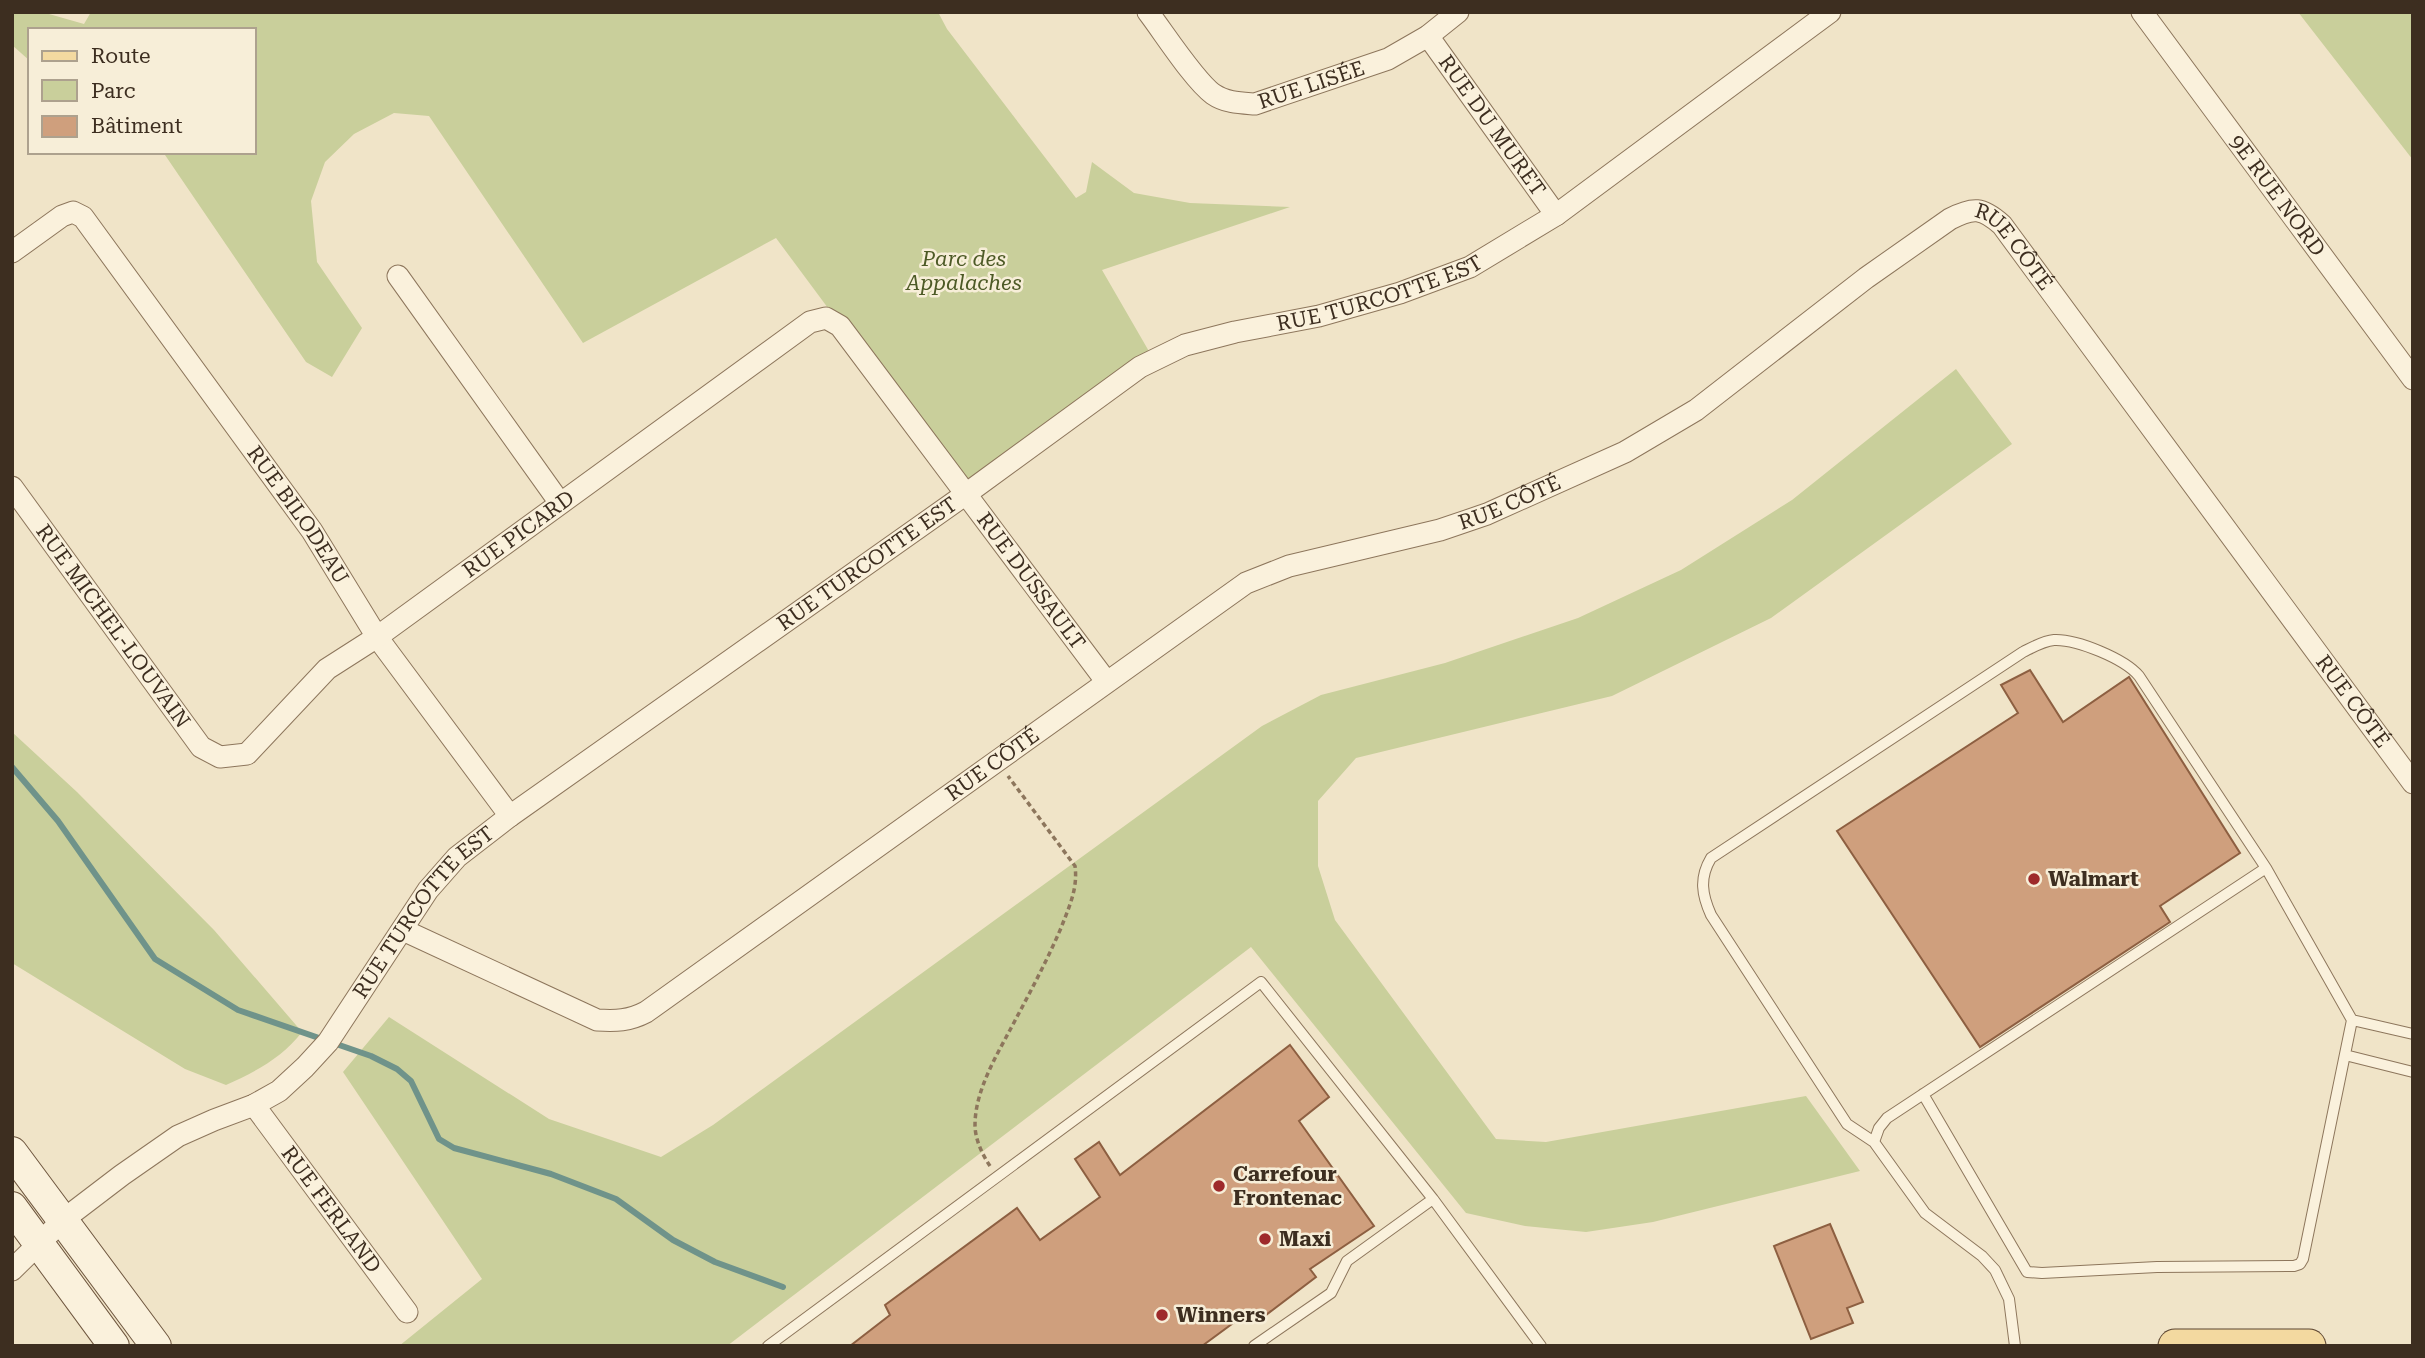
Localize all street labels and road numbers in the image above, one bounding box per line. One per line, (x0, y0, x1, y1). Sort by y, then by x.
street label: RUE DU MURET (1434, 50, 1550, 200)
street label: RUE LISÉE (1255, 56, 1368, 114)
street label: 9E RUE NORD (2225, 130, 2330, 261)
street label: RUE CÔTÉ (1972, 198, 2059, 295)
street label: RUE TURCOTTE EST (1275, 250, 1487, 336)
street label: RUE BILODEAU (242, 441, 354, 588)
street label: RUE CÔTÉ (1455, 470, 1564, 535)
street label: RUE PICARD (458, 486, 579, 583)
street label: RUE TURCOTTE EST (773, 492, 962, 635)
street label: RUE DUSSAULT (972, 508, 1090, 654)
street label: RUE MICHEL-LOUVAIN (31, 520, 195, 733)
street label: RUE CÔTÉ (2311, 650, 2396, 752)
street label: RUE CÔTÉ (941, 722, 1044, 806)
street label: RUE TURCOTTE EST (348, 821, 499, 1003)
street label: RUE FERLAND (277, 1142, 386, 1278)

